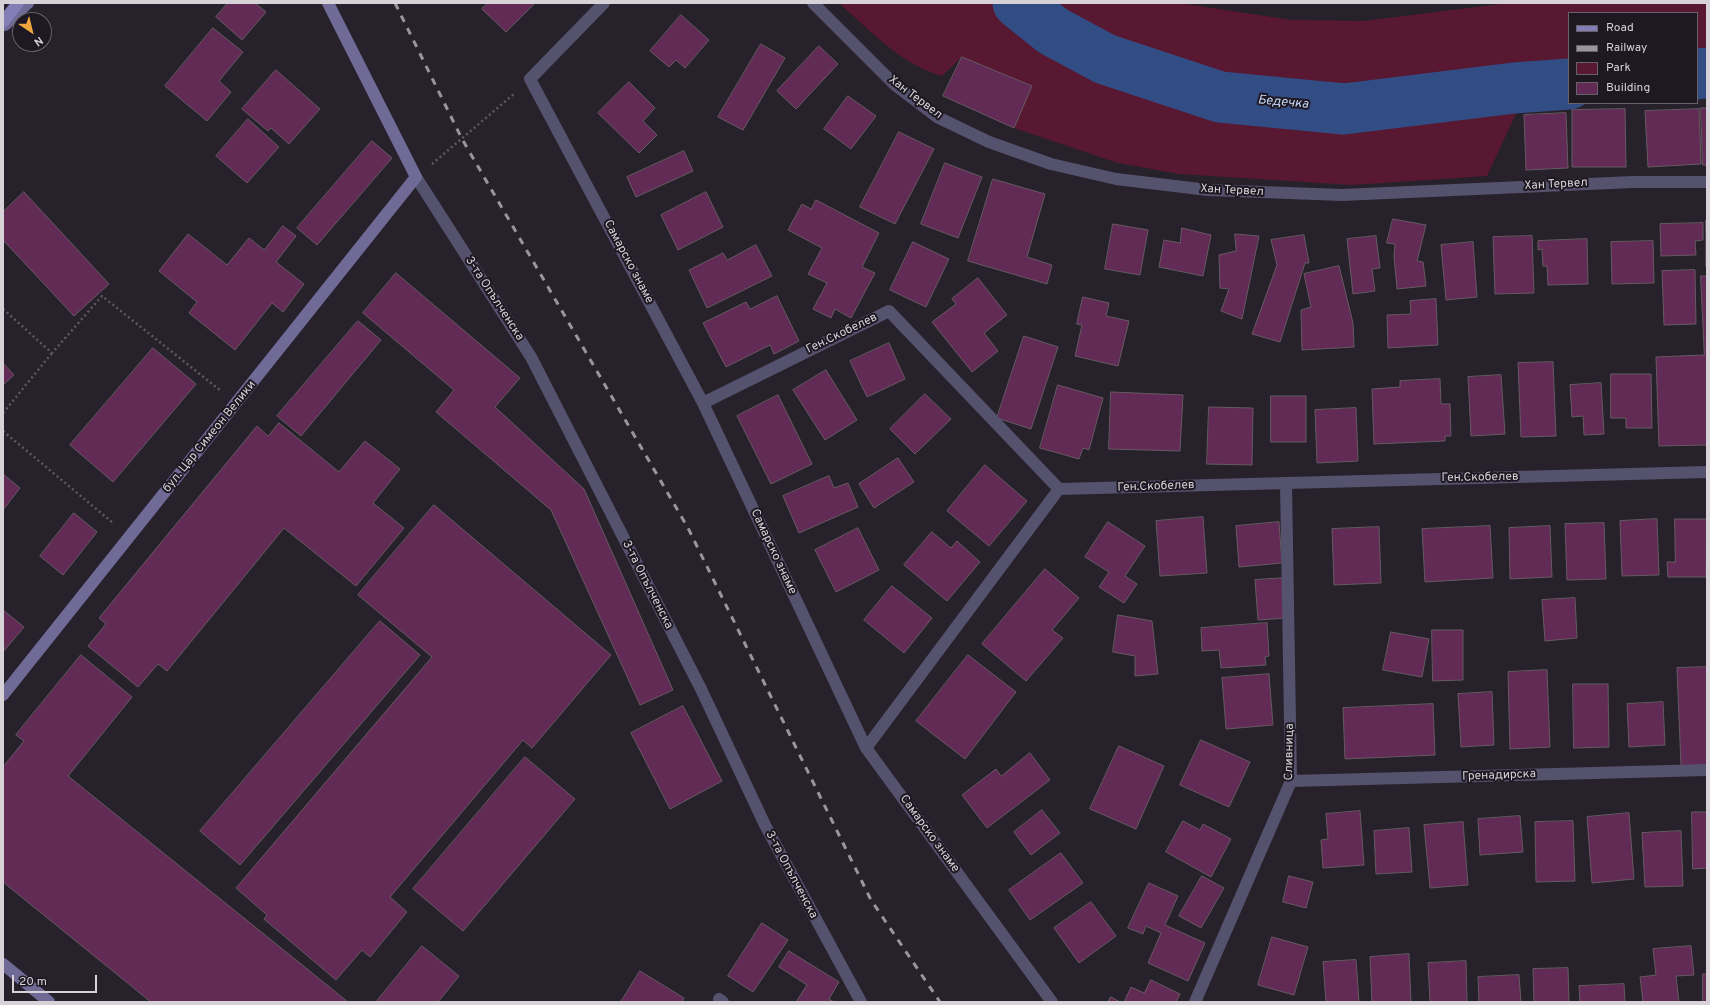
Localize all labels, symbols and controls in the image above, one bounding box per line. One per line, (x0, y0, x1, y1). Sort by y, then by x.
north arrow (12, 12, 52, 52)
legend (1568, 12, 1698, 104)
text: Road (1606, 20, 1634, 36)
text: N (31, 33, 46, 49)
text: Railway (1606, 40, 1647, 56)
text: Park (1606, 60, 1631, 76)
street label: Хан Тервел (885, 73, 945, 123)
text: Building (1606, 80, 1650, 96)
water label: Бедечка (1257, 93, 1309, 113)
street label: Хан Тервел (1524, 176, 1588, 194)
street label: Хан Тервел (1200, 182, 1264, 200)
street label: Самарско знаме (600, 218, 656, 306)
street label: 3-та Опълченска (461, 254, 527, 344)
street label: Ген.Скобелев (804, 311, 880, 357)
street label: бул. Цар Симеон Велики (160, 378, 260, 496)
street label: Ген.Скобелев (1441, 470, 1519, 486)
street label: Ген.Скобелев (1117, 478, 1195, 496)
street label: Самарско знаме (747, 507, 799, 597)
street label: 3-та Опълченска (619, 538, 675, 632)
street label: Сливница (1282, 723, 1298, 781)
street label: Гренадирска (1462, 768, 1536, 784)
street label: Самарско знаме (896, 792, 962, 876)
street label: 3-та Опълченска (762, 829, 820, 921)
scale bar (14, 967, 99, 993)
text: 20 m (19, 974, 47, 990)

